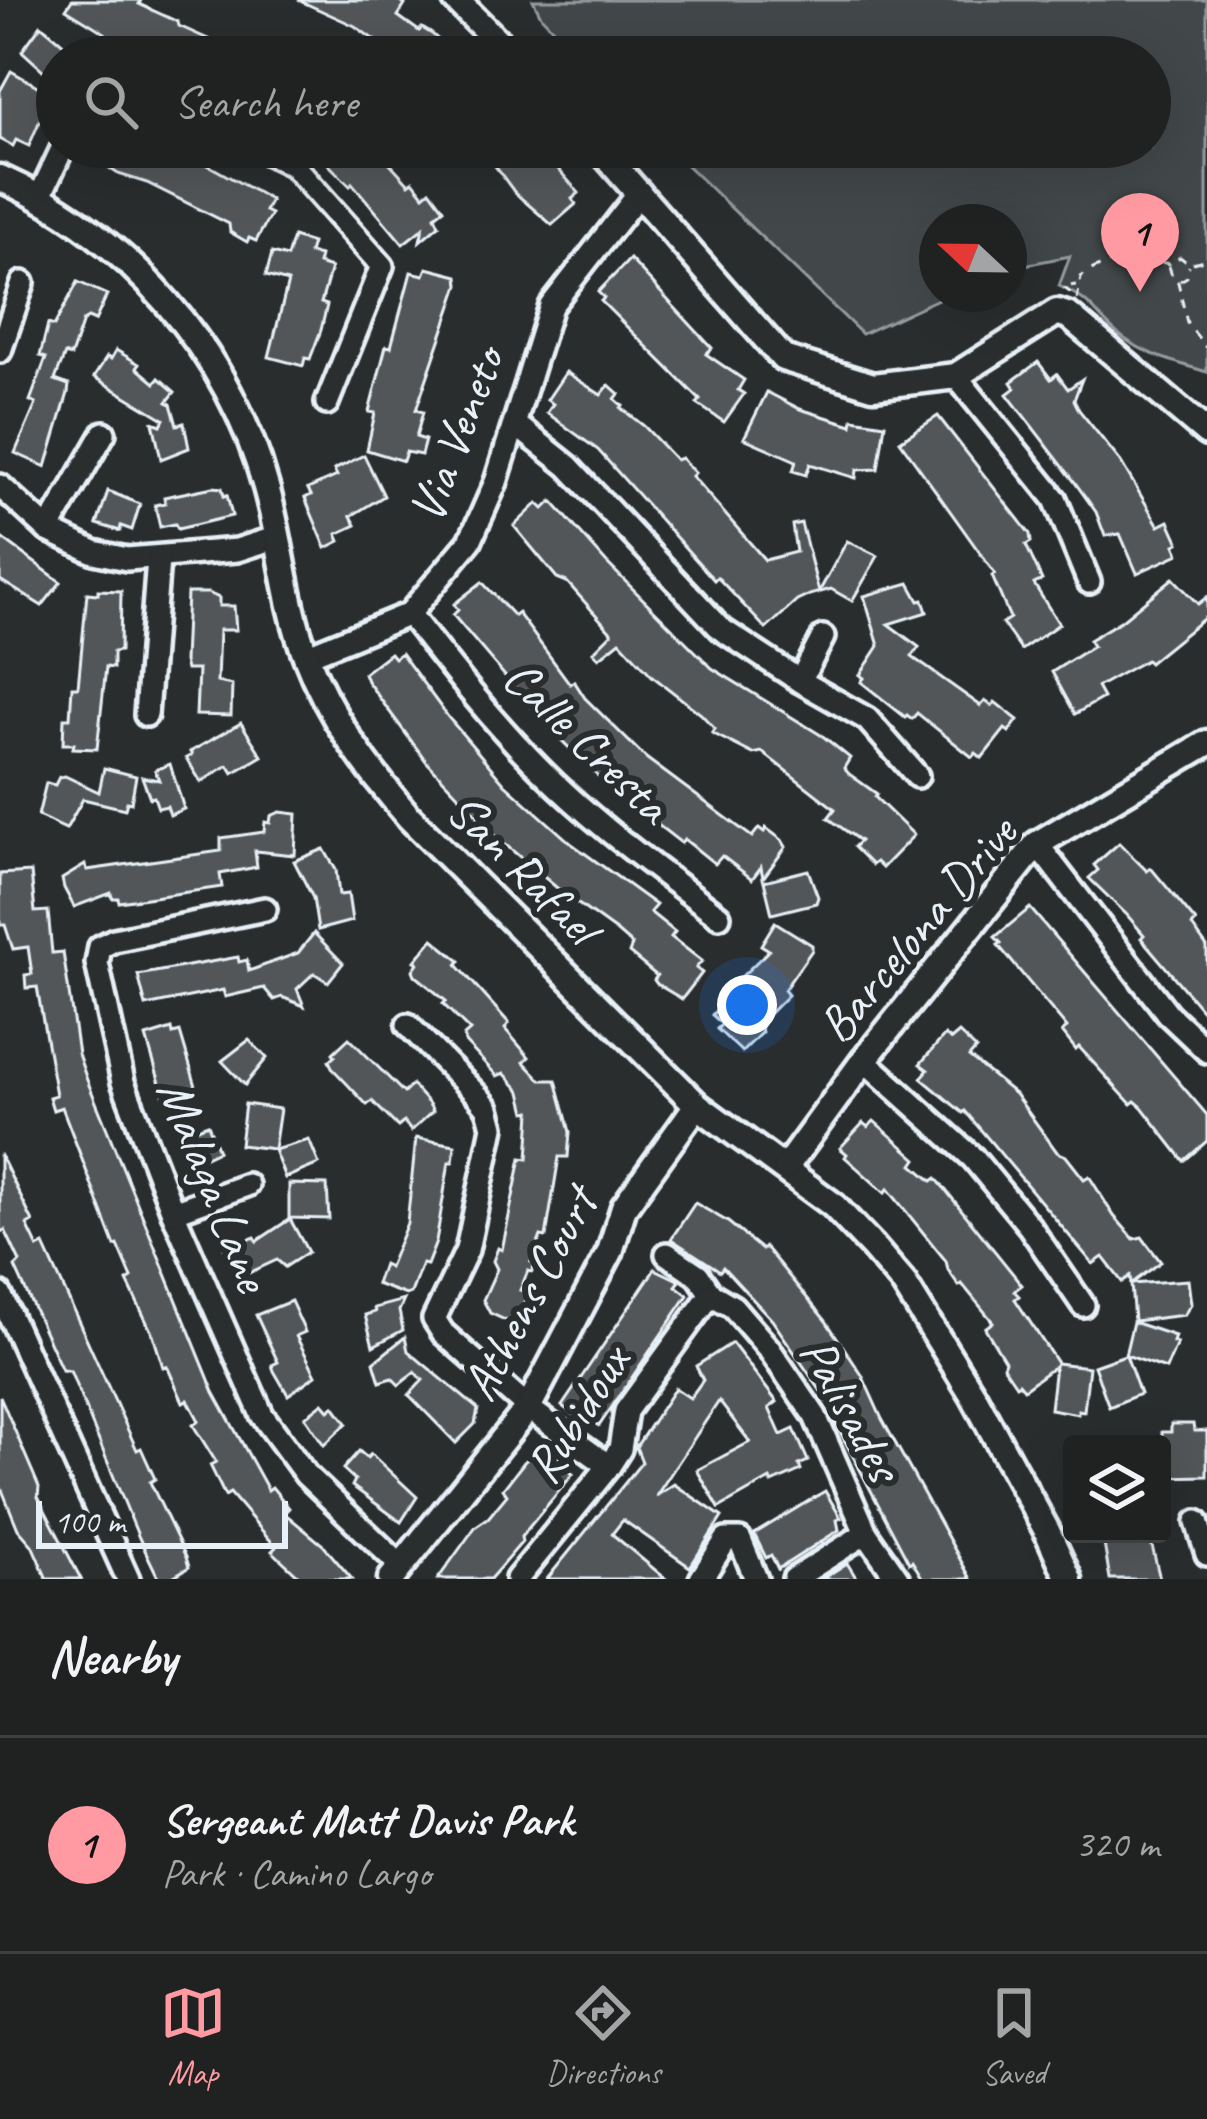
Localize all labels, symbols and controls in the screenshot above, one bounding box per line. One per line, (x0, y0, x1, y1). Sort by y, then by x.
search box (36, 36, 1171, 168)
icon: search (78, 69, 144, 135)
text: Search here (174, 74, 357, 131)
pin: 1 (1101, 193, 1179, 292)
north arrow (919, 204, 1027, 312)
street label: Via Veneto (394, 334, 520, 531)
street label: Calle Cresta (490, 646, 687, 839)
street label: San Rafael (434, 779, 618, 963)
street label: Barcelona Drive (804, 800, 1033, 1056)
your location (717, 975, 777, 1035)
street label: Malaga Lane (143, 1070, 287, 1304)
street label: Athens Court (446, 1172, 614, 1411)
street label: Palisades (786, 1326, 919, 1496)
street label: Rubidoux (510, 1330, 646, 1495)
map controls (1063, 1435, 1171, 1543)
button: layers (1063, 1435, 1171, 1543)
scale bar (36, 1495, 288, 1548)
text: 100 m (54, 1501, 125, 1543)
text: Nearby (48, 1625, 176, 1689)
text: Sergeant Matt Davis Park (162, 1792, 573, 1849)
text: 1 (78, 1820, 96, 1869)
text: 320 m (1075, 1820, 1159, 1869)
text: Park · Camino Largo (162, 1849, 431, 1898)
tab: Map (160, 1980, 226, 2094)
tab: Directions (546, 1980, 661, 2094)
tab: Saved (981, 1980, 1047, 2094)

